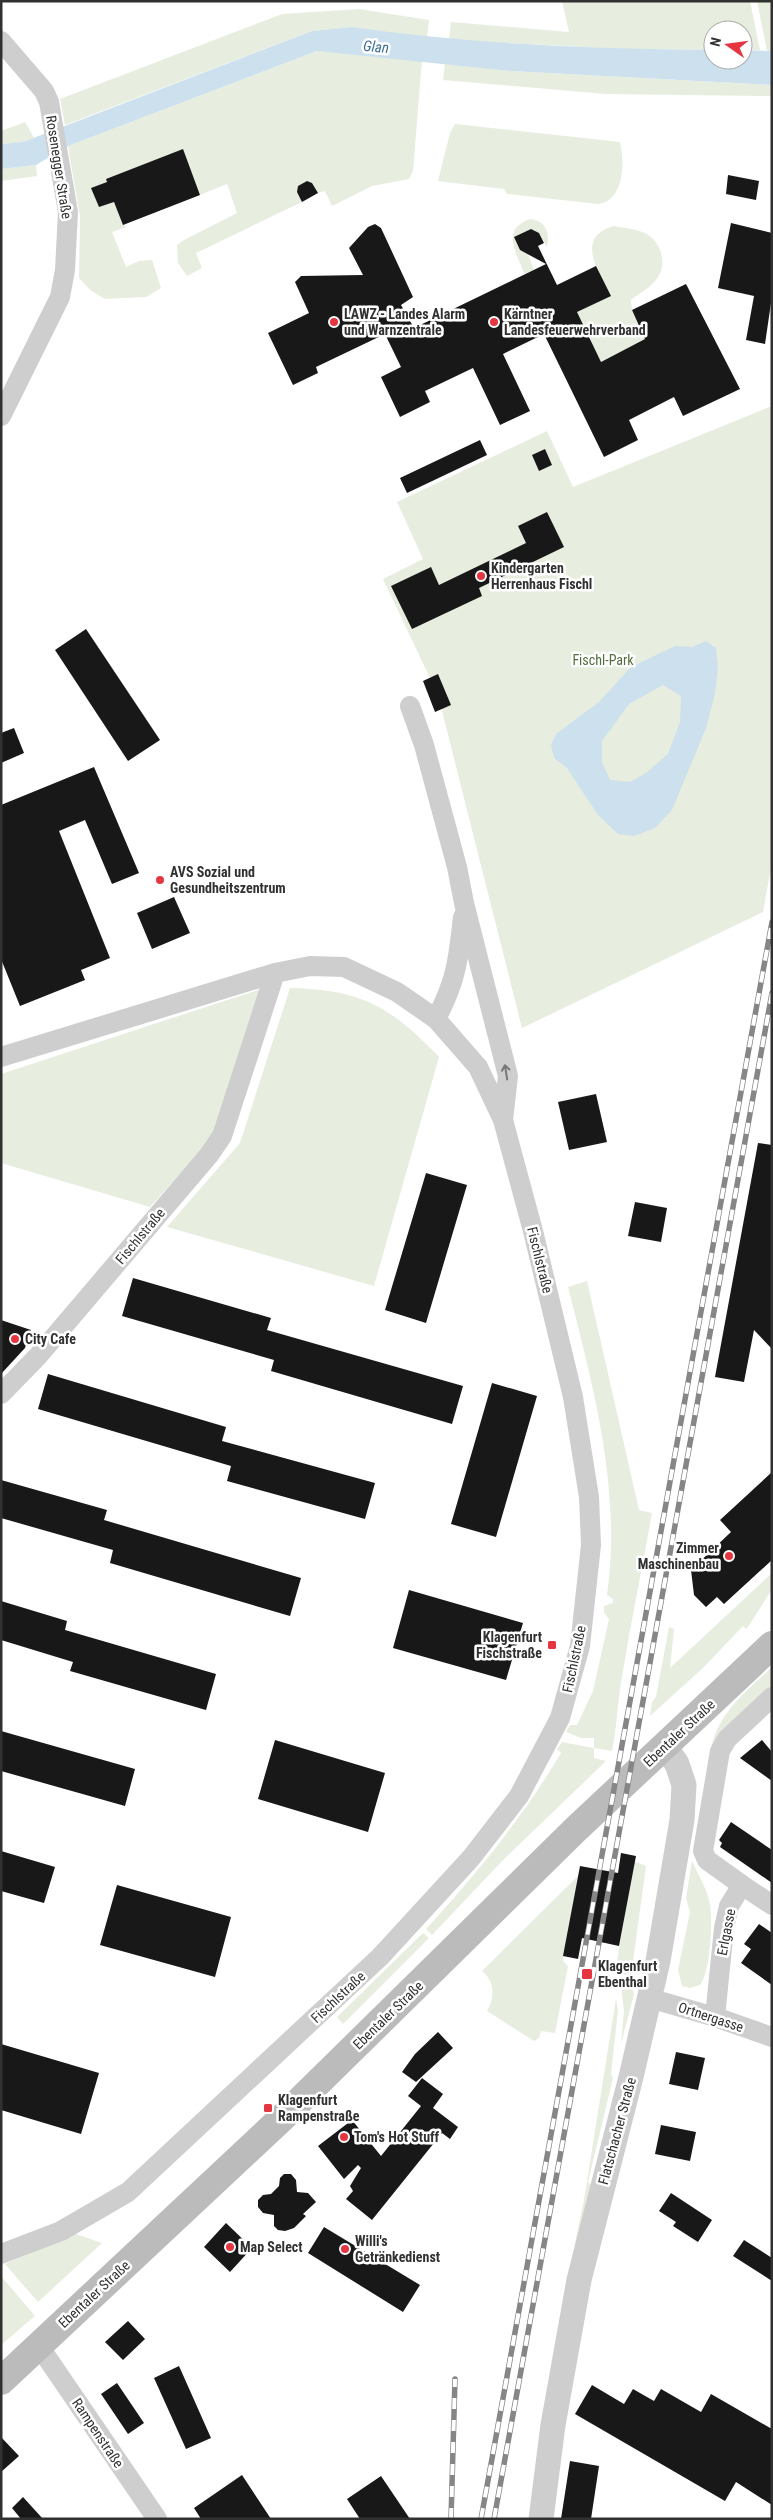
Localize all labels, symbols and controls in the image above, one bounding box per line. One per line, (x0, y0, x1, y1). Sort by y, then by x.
north arrow (703, 20, 753, 70)
text: N (707, 36, 724, 48)
water label: Glan (362, 37, 390, 57)
street label: Rosenegger Straße (43, 114, 75, 220)
place label: LAWZ - Landes Alarm und Warnzentrale (344, 306, 465, 338)
place label: Kärntner Landesfeuerwehrverband (504, 306, 646, 338)
marker: LAWZ - Landes Alarm und Warnzentrale (328, 316, 340, 328)
marker: Kärntner Landesfeuerwehrverband (488, 316, 500, 328)
place label: Kindergarten Herrenhaus Fischl (491, 560, 592, 592)
marker: Kindergarten Herrenhaus Fischl (475, 570, 487, 582)
park label: Fischl-Park (572, 652, 634, 668)
place label: AVS Sozial und Gesundheitszentrum (170, 864, 286, 896)
marker: AVS Sozial und Gesundheitszentrum (154, 874, 166, 886)
one-way arrow (500, 1064, 510, 1080)
street label: Fischlstraße (112, 1205, 168, 1267)
street label: Fischlstraße (524, 1225, 556, 1295)
place label: City Cafe (25, 1331, 76, 1347)
marker: City Cafe (9, 1333, 21, 1345)
place label: Zimmer Maschinenbau (638, 1540, 719, 1572)
marker: Zimmer Maschinenbau (723, 1550, 735, 1562)
street label: Fischlstraße (559, 1624, 589, 1694)
place label: Klagenfurt Fischstraße (476, 1629, 542, 1661)
marker: Klagenfurt Fischstraße (546, 1639, 558, 1651)
street label: Ebentaler Straße (640, 1696, 718, 1770)
street label: Erlgasse (714, 1907, 738, 1957)
place label: Klagenfurt Ebenthal (598, 1958, 657, 1990)
marker: Klagenfurt Ebenthal (580, 1967, 594, 1981)
street label: Fischlstraße (308, 1968, 369, 2026)
street label: Ebentaler Straße (350, 1977, 427, 2052)
street label: Ortnergasse (676, 1999, 746, 2035)
street label: Flatschacher Straße (595, 2075, 639, 2186)
place label: Klagenfurt Rampenstraße (278, 2092, 360, 2124)
marker: Klagenfurt Rampenstraße (262, 2102, 274, 2114)
place label: Tom's Hot Stuff (354, 2129, 440, 2145)
marker: Tom's Hot Stuff (338, 2131, 350, 2143)
place label: Willi's Getränkedienst (355, 2233, 440, 2265)
place label: Map Select (240, 2239, 303, 2255)
marker: Map Select (224, 2241, 236, 2253)
marker: Willi's Getränkedienst (339, 2243, 351, 2255)
street label: Ebentaler Straße (55, 2257, 133, 2331)
street label: Rampenstraße (69, 2395, 127, 2471)

